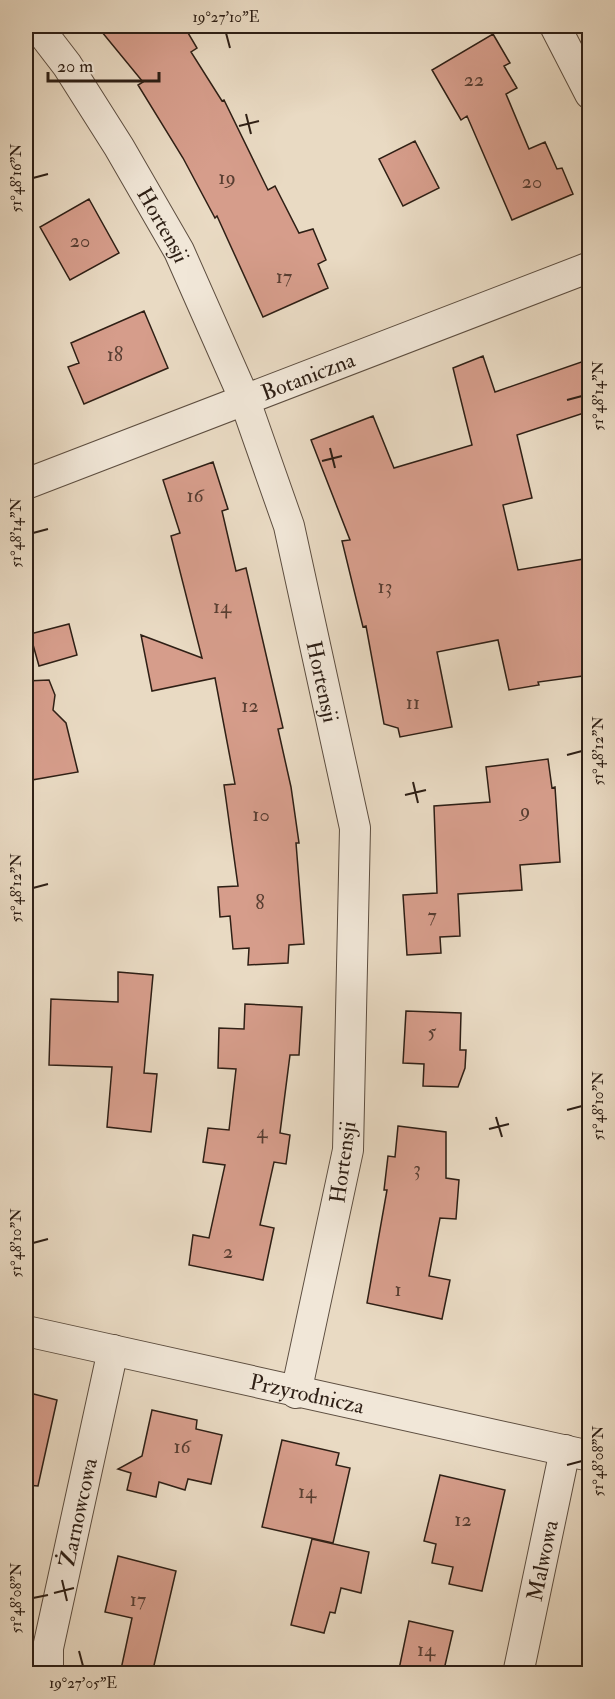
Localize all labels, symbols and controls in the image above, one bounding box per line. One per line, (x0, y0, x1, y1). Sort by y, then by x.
text: 19°27'10"E (193, 8, 260, 27)
scale bar (48, 45, 159, 83)
text: 20 m (57, 55, 93, 78)
house number: 22 (464, 67, 484, 92)
text: 51°48'16"N (7, 143, 26, 213)
house number: 19 (218, 165, 236, 190)
house number: 20 (522, 169, 542, 194)
street label: Hortensji (130, 182, 195, 267)
house number: 20 (70, 228, 90, 253)
house number: 17 (276, 264, 292, 289)
house number: 18 (107, 342, 123, 367)
street label: Botaniczna (257, 345, 360, 407)
text: 51°48'14"N (589, 361, 608, 431)
house number: 16 (186, 483, 204, 508)
text: 51°48'14"N (7, 498, 26, 568)
house number: 13 (378, 574, 392, 599)
house number: 14 (213, 594, 232, 619)
street label: Hortensji (300, 638, 345, 725)
house number: 11 (406, 690, 420, 715)
house number: 12 (241, 693, 259, 718)
text: 51°48'12"N (589, 716, 608, 786)
house number: 9 (518, 798, 530, 823)
house number: 10 (252, 802, 270, 827)
text: 51°48'12"N (7, 853, 26, 923)
house number: 8 (255, 890, 265, 915)
house number: 7 (427, 903, 437, 928)
house number: 5 (428, 1019, 437, 1044)
text: 51°48'10"N (589, 1071, 608, 1141)
house number: 4 (257, 1119, 269, 1144)
street label: Hortensji (323, 1119, 363, 1205)
house number: 3 (413, 1156, 421, 1181)
text: 51°48'10"N (7, 1208, 26, 1278)
house number: 2 (223, 1239, 233, 1264)
house number: 1 (394, 1277, 402, 1302)
street label: Przyrodnicza (247, 1368, 368, 1421)
text: 51°48'08"N (589, 1425, 608, 1496)
house number: 16 (173, 1434, 191, 1459)
street label: Żarnowcowa (52, 1454, 104, 1570)
house number: 14 (298, 1479, 317, 1504)
house number: 12 (454, 1507, 472, 1532)
street label: Malwowa (521, 1517, 565, 1604)
text: 51°48'08"N (7, 1562, 26, 1633)
house number: 17 (130, 1587, 146, 1612)
house number: 14 (417, 1637, 436, 1662)
text: 19°27'05"E (49, 1674, 117, 1693)

